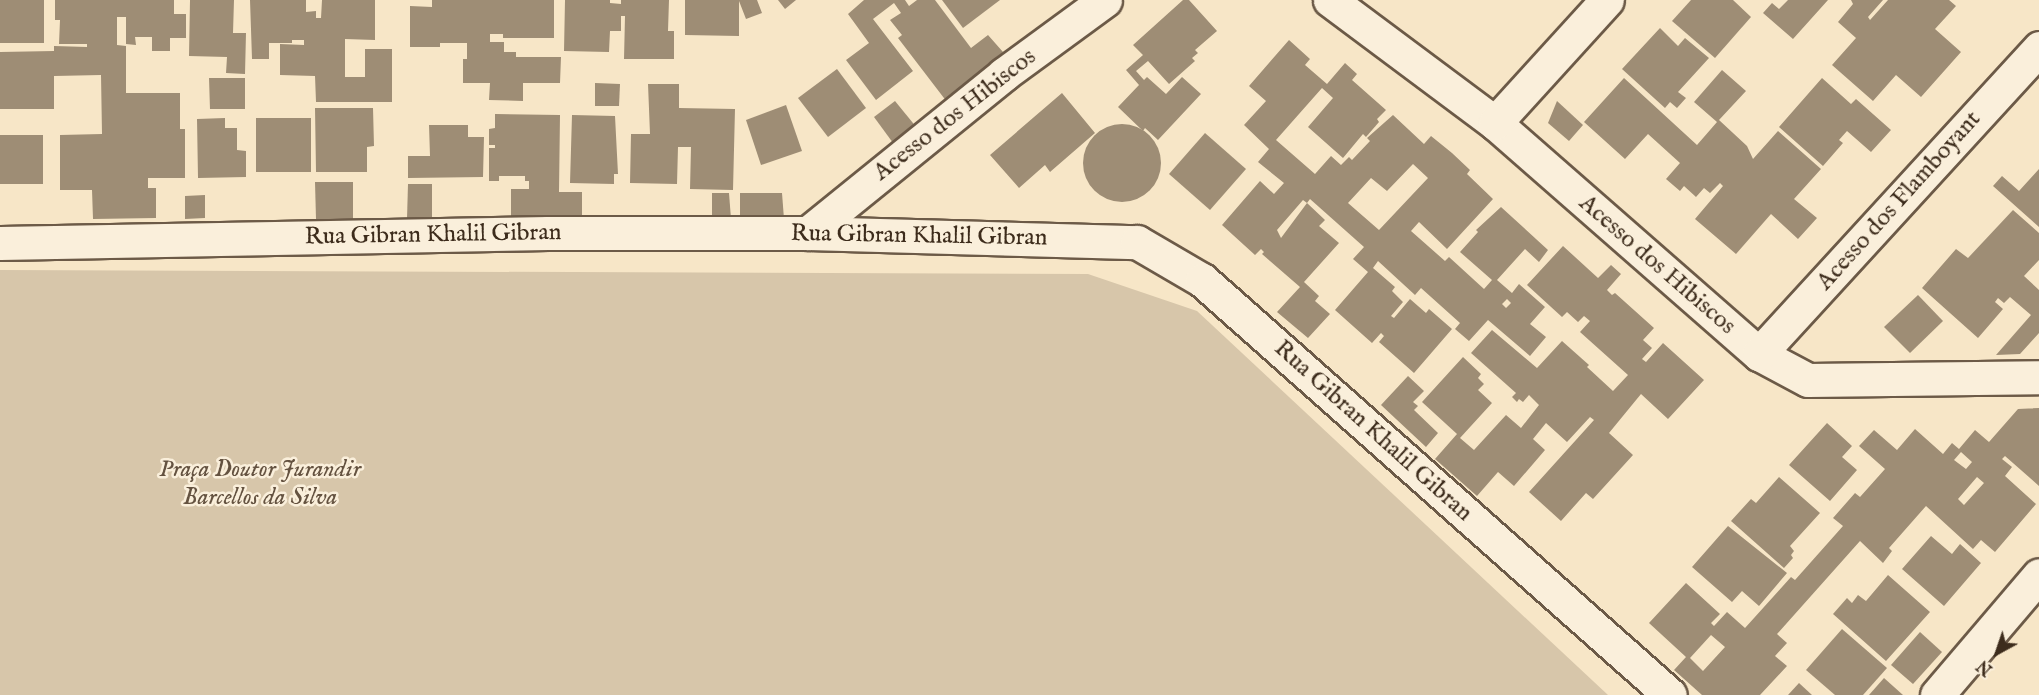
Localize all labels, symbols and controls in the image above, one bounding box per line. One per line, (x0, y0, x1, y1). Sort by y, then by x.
street label: Acesso dos Hibiscos (868, 43, 1042, 187)
street label: Acesso dos Flamboyant (1811, 105, 1987, 297)
street label: Acesso dos Hibiscos (1573, 189, 1741, 341)
street label: Rua Gibran Khalil Gibran (304, 218, 562, 252)
street label: Rua Gibran Khalil Gibran (790, 219, 1048, 253)
street label: Rua Gibran Khalil Gibran (1268, 334, 1478, 528)
park label: Praça Doutor Jurandir Barcellos da Silva (159, 456, 361, 512)
north arrow (1967, 623, 2027, 683)
text: N (1974, 655, 1997, 679)

